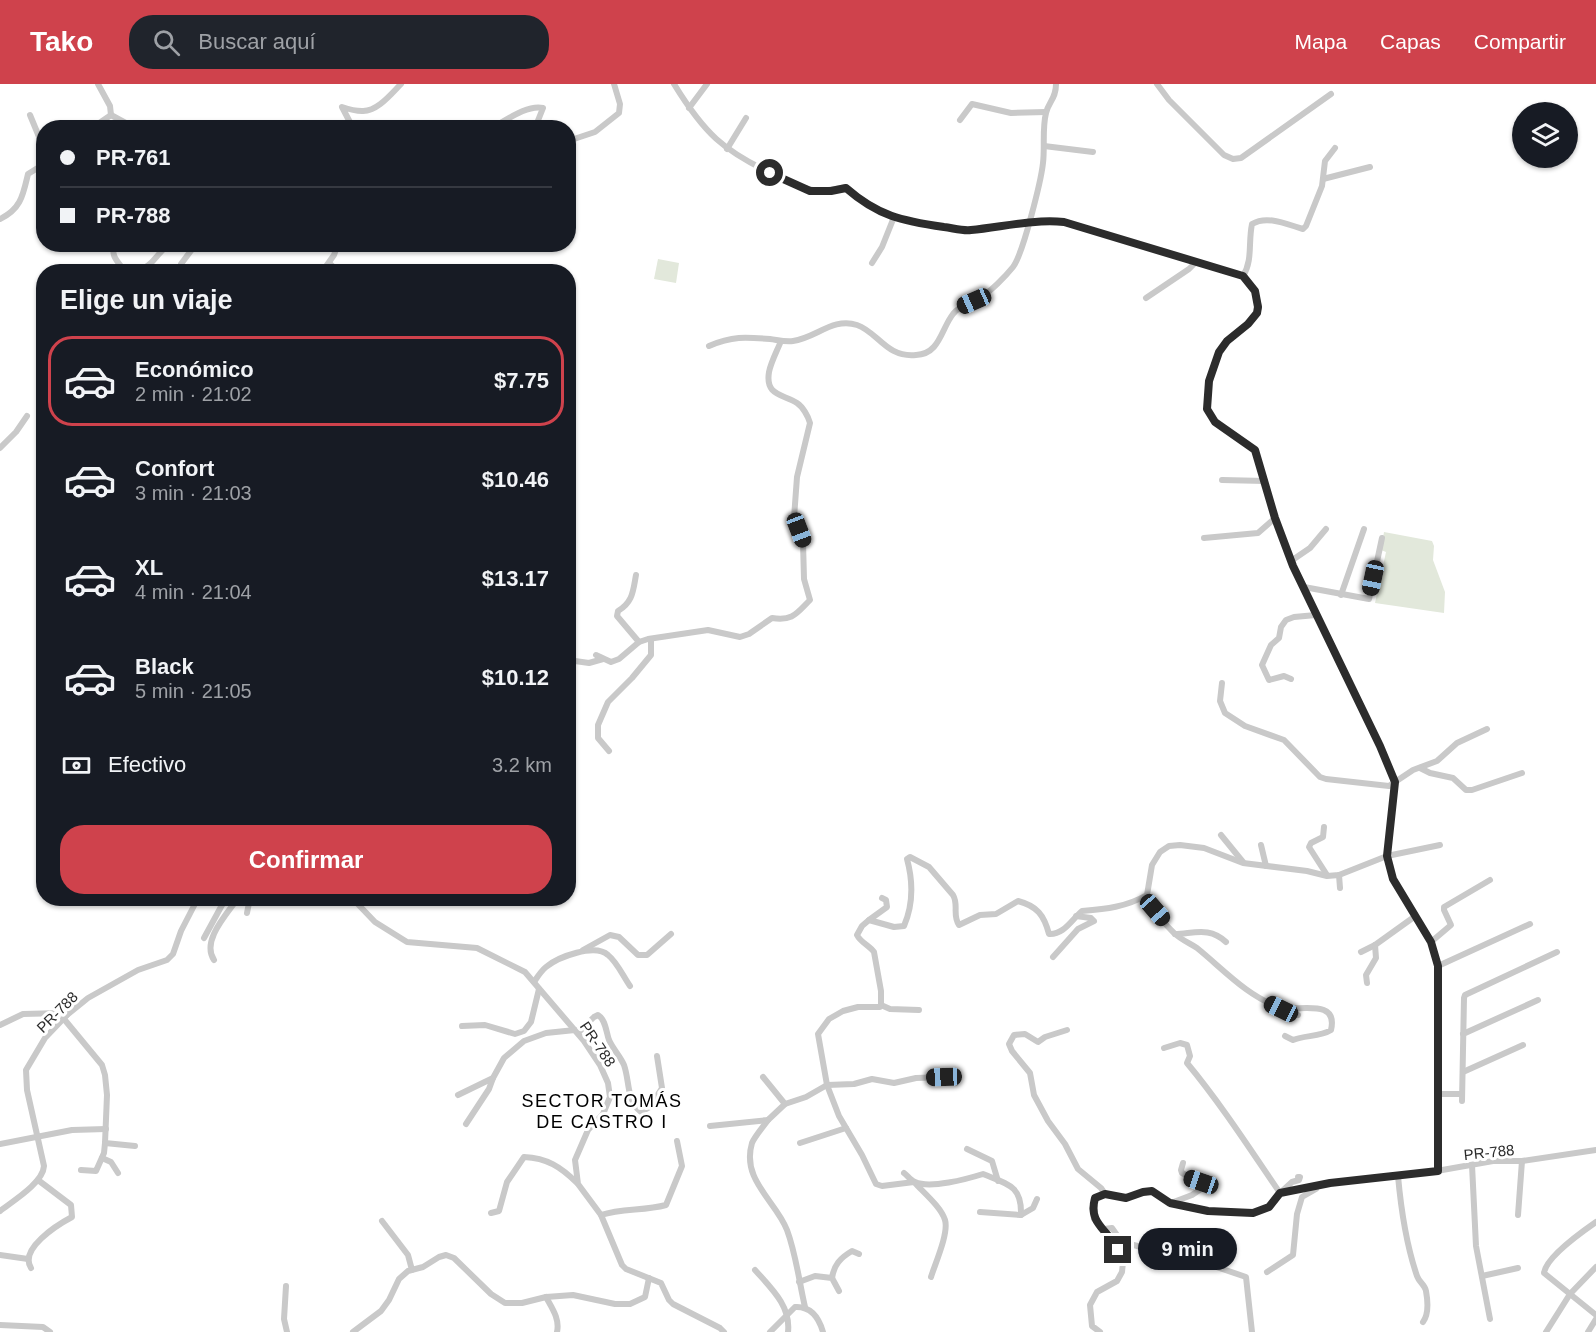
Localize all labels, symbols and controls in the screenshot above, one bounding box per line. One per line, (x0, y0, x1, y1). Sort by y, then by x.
search box (129, 15, 549, 69)
text: Tako (30, 26, 93, 57)
icon: search (150, 26, 183, 59)
text: Buscar aquí (198, 29, 316, 54)
text: Mapa (1295, 30, 1347, 53)
text: Capas (1380, 30, 1441, 53)
text: Compartir (1474, 30, 1566, 53)
map controls (1512, 102, 1578, 168)
button: layers (1512, 102, 1578, 168)
text: PR-761 (96, 145, 171, 170)
route start (756, 159, 783, 186)
text: PR-788 (96, 203, 171, 228)
text: Elige un viaje (60, 285, 233, 315)
car (954, 285, 994, 317)
icon: car (63, 354, 117, 408)
text: Económico (135, 357, 254, 382)
text: $7.75 (494, 368, 549, 393)
text: 2 min · 21:02 (135, 383, 252, 405)
icon: car (63, 453, 117, 507)
text: Confort (135, 456, 214, 481)
text: $10.46 (482, 467, 549, 492)
text: 3 min · 21:03 (135, 482, 252, 504)
car (784, 510, 814, 550)
icon: car (63, 552, 117, 606)
text: XL (135, 555, 163, 580)
car (1360, 559, 1386, 597)
text: $13.17 (482, 566, 549, 591)
text: 4 min · 21:04 (135, 581, 252, 603)
icon: car (63, 651, 117, 705)
text: Black (135, 654, 194, 679)
text: $10.12 (482, 665, 549, 690)
text: 5 min · 21:05 (135, 680, 252, 702)
icon: cash (60, 749, 93, 782)
text: Efectivo (108, 752, 186, 777)
text: 3.2 km (492, 754, 552, 776)
button: Confirmar (60, 825, 552, 894)
car (1136, 891, 1174, 929)
street label: PR-788 (33, 988, 81, 1036)
car (1261, 993, 1301, 1025)
street label: PR-788 (577, 1018, 619, 1070)
car (926, 1067, 962, 1087)
district label: SECTOR TOMÁS DE CASTRO I (521, 1091, 683, 1132)
street label: PR-788 (1463, 1141, 1515, 1163)
car (1181, 1168, 1221, 1196)
callout: 9 min (1139, 1229, 1238, 1271)
route end (1104, 1236, 1131, 1263)
text: 9 min (1161, 1238, 1214, 1260)

